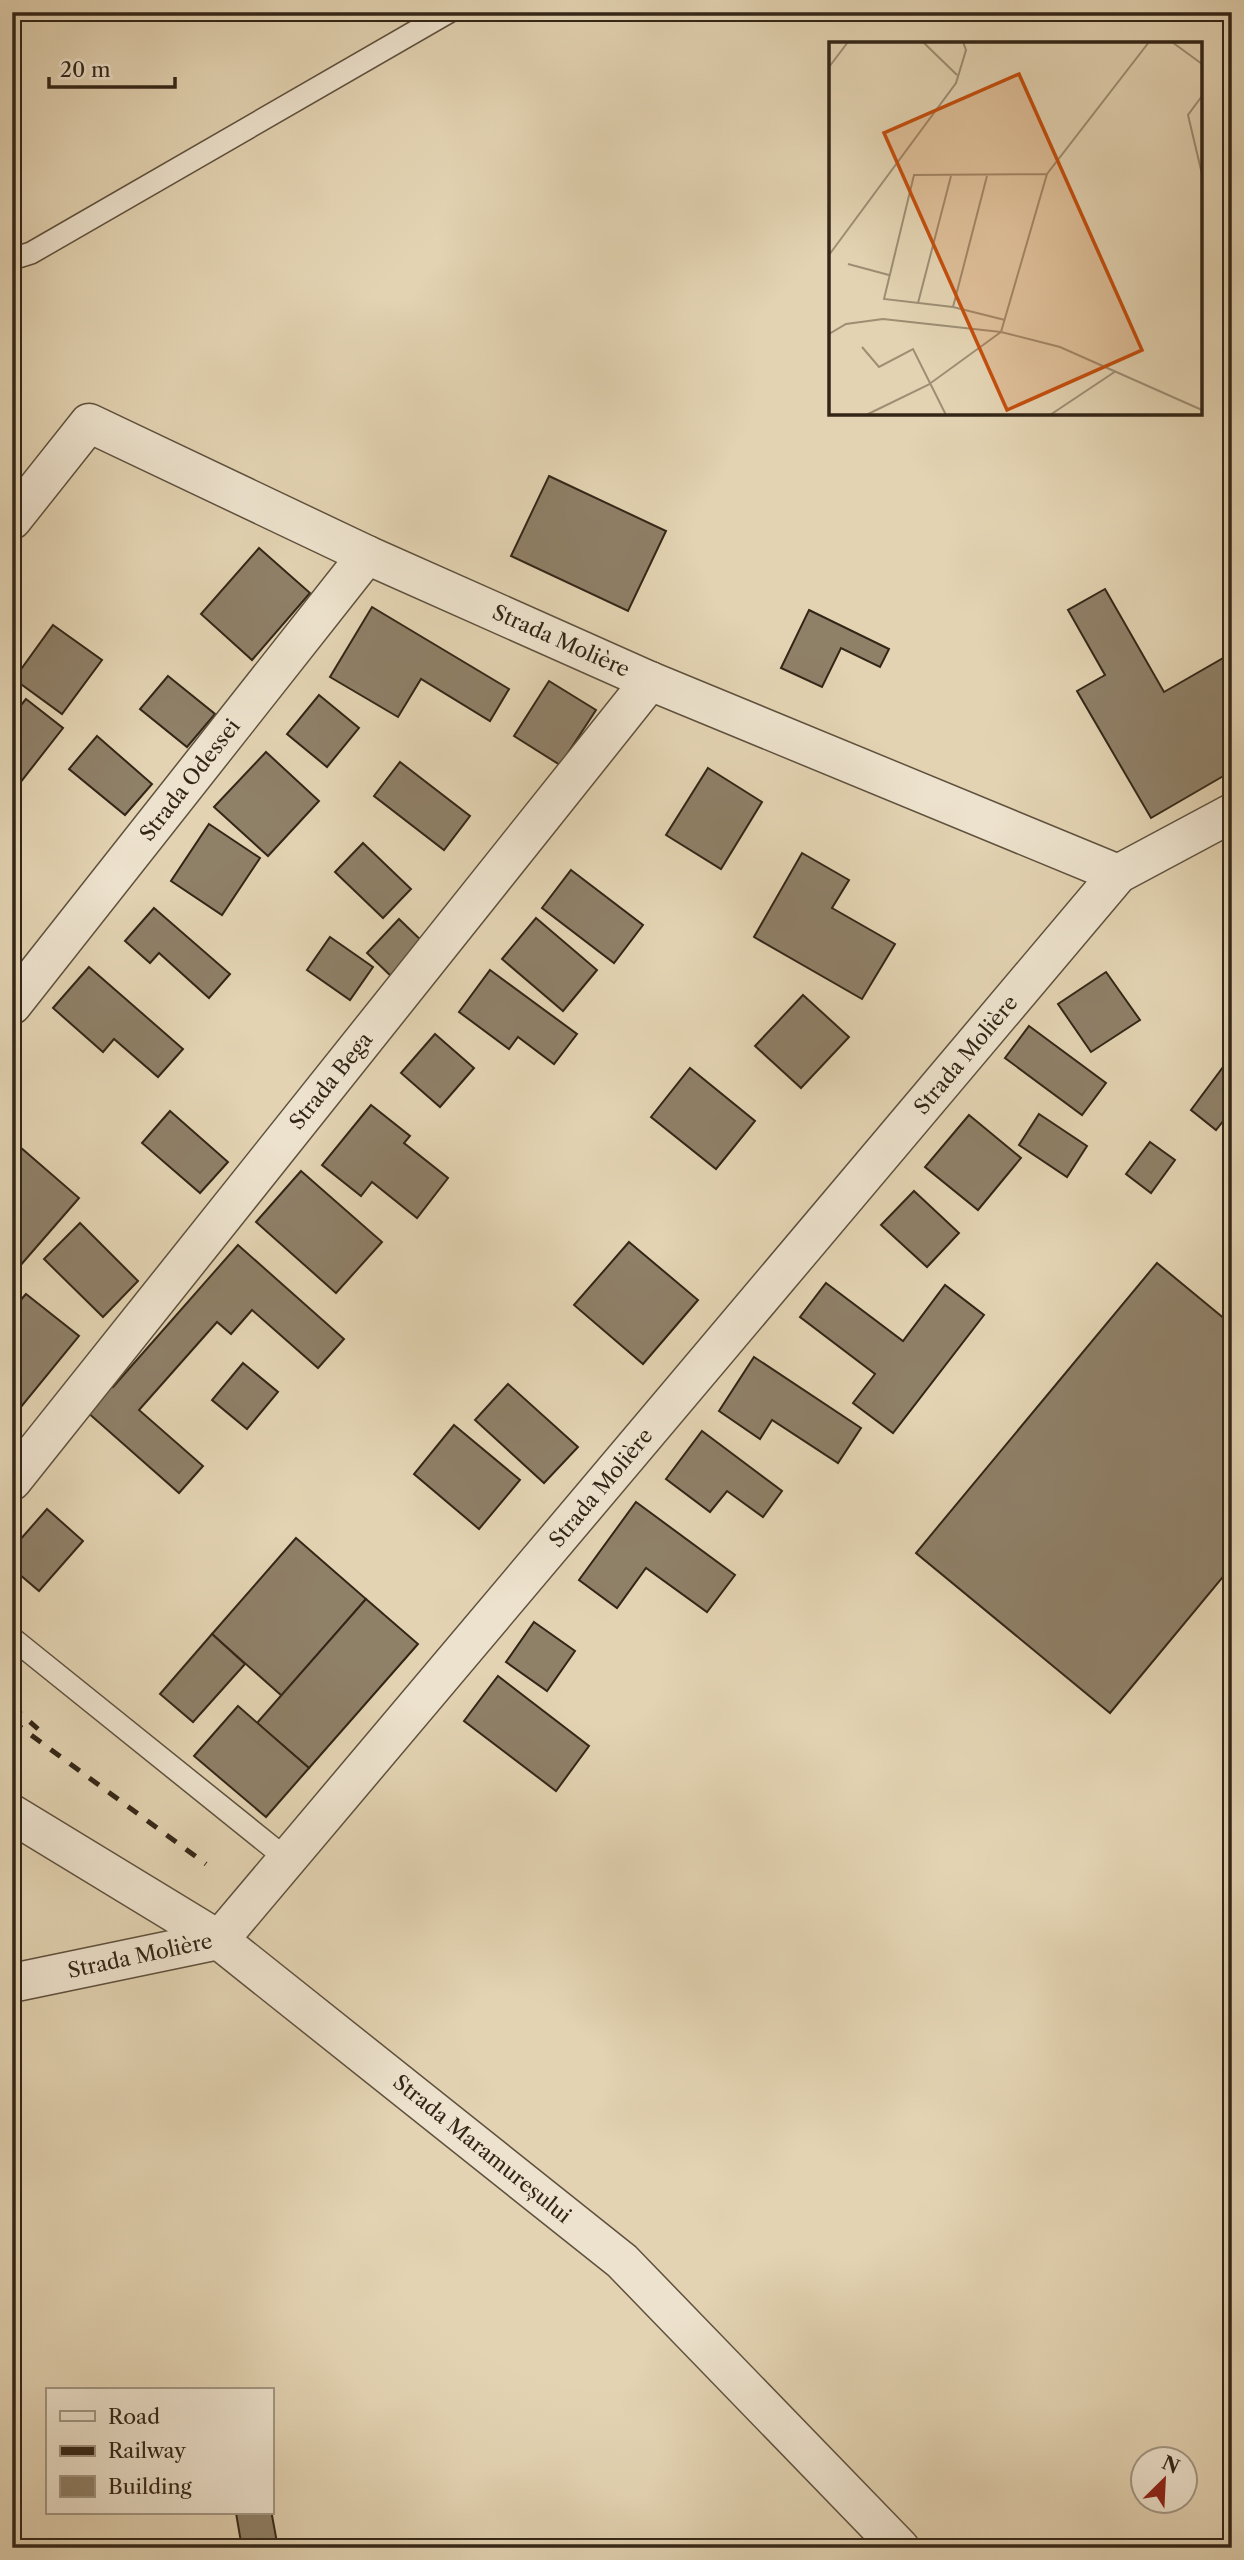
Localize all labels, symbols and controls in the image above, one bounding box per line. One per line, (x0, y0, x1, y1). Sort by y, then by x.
inset map (829, 42, 1202, 415)
scale bar (49, 46, 175, 90)
text: 20 m (60, 57, 111, 82)
street label: Strada Molière (489, 599, 634, 682)
street label: Strada Odessei (134, 714, 245, 846)
street label: Strada Molière (909, 990, 1023, 1119)
street label: Strada Bega (284, 1026, 378, 1134)
street label: Strada Molière (544, 1423, 658, 1552)
street label: Strada Molière (65, 1928, 215, 1983)
street label: Strada Maramureșului (388, 2069, 576, 2228)
legend (46, 2388, 273, 2514)
text: Road (108, 2404, 160, 2429)
text: Railway (108, 2438, 186, 2463)
north arrow (1128, 2444, 1198, 2514)
text: N (1158, 2451, 1183, 2479)
text: Building (108, 2474, 193, 2499)

